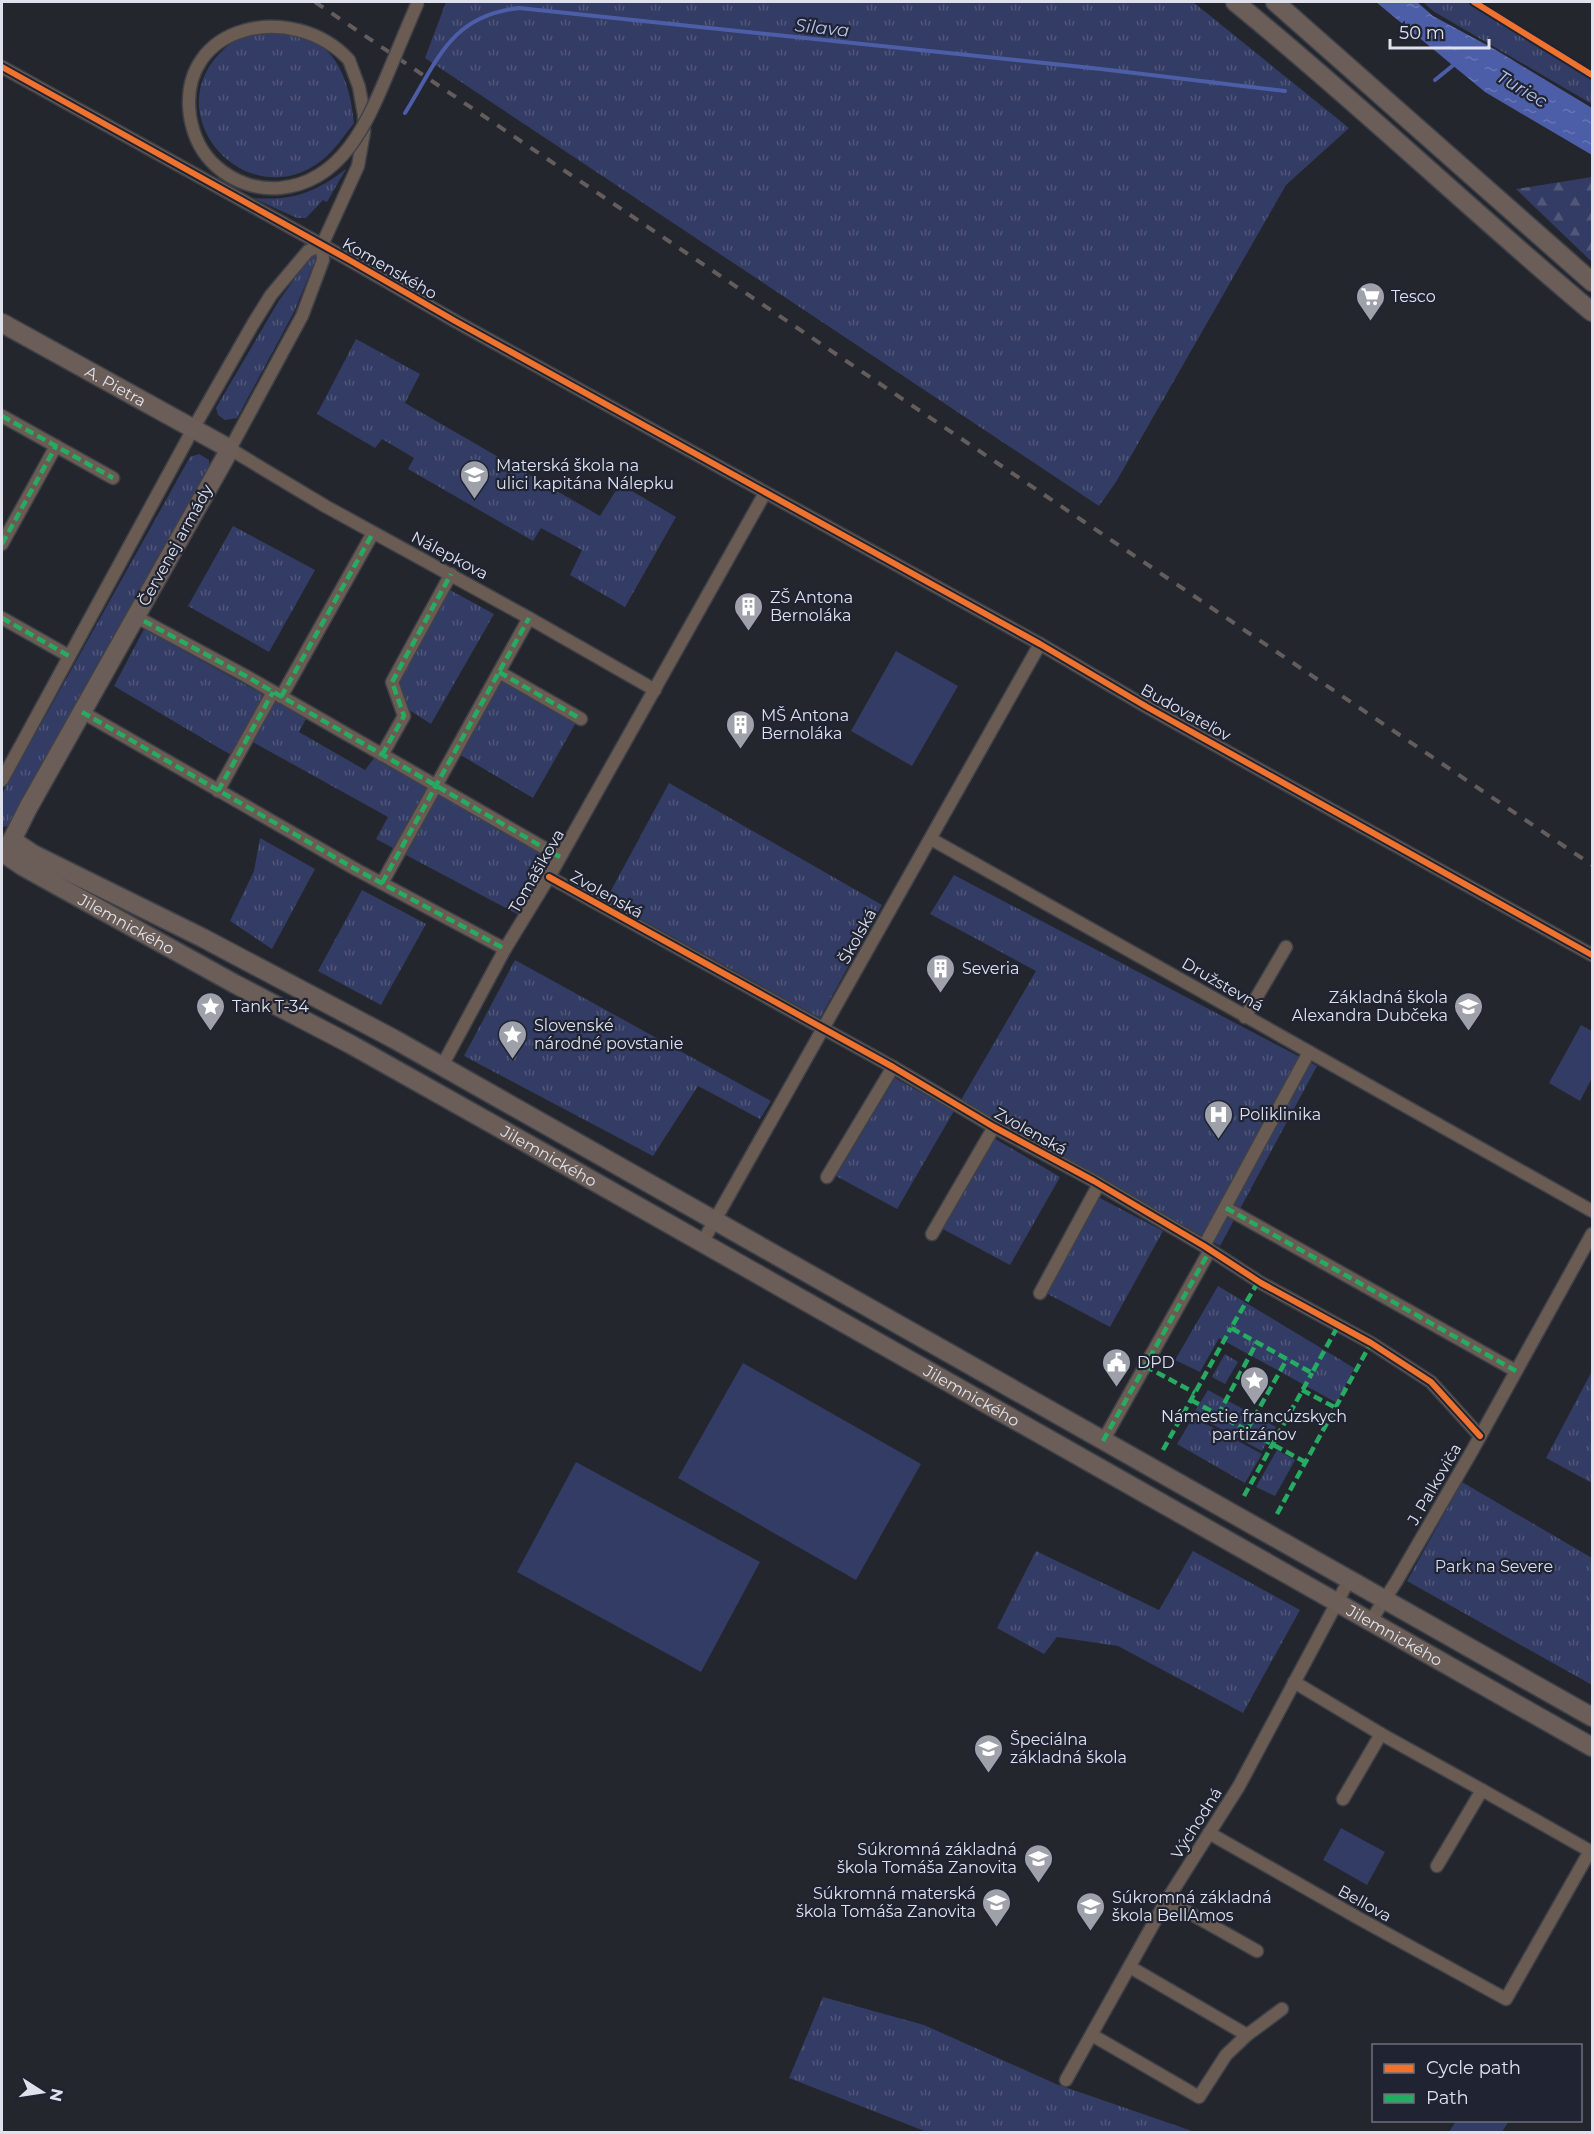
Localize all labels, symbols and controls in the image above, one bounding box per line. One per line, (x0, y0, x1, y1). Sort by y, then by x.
scale bar (1390, 12, 1489, 50)
water label: Silava (794, 14, 850, 42)
text: 50 m (1399, 22, 1445, 44)
water label: Turiec (1493, 65, 1551, 113)
street label: Komenského (339, 234, 440, 303)
supermarket icon: Tesco (1354, 280, 1386, 322)
place label: Tesco (1391, 287, 1436, 306)
street label: A. Pietra (82, 362, 149, 411)
place label: Materská škola na ulici kapitána Nálepku (496, 456, 674, 493)
school or university icon: Materská škola na ulici kapitána Nálepku (459, 458, 491, 500)
street label: Červenej armády (134, 481, 217, 609)
street label: Nálepkova (408, 527, 491, 584)
place label: ZŠ Antona Bernoláka (770, 588, 853, 625)
building icon: ZŠ Antona Bernoláka (733, 590, 765, 632)
street label: Budovateľov (1137, 680, 1234, 745)
place label: MŠ Antona Bernoláka (761, 706, 849, 743)
building icon: MŠ Antona Bernoláka (724, 708, 756, 750)
street label: Tomášikova (505, 826, 568, 917)
street label: Zvolenská (567, 867, 646, 922)
street label: Jilemnického (74, 890, 178, 959)
street label: Školská (835, 905, 880, 967)
building icon: Severia (925, 952, 957, 994)
street label: Družstevná (1179, 953, 1267, 1015)
place label: Severia (962, 959, 1019, 978)
place label: Základná škola Alexandra Dubčeka (1292, 988, 1448, 1025)
place icon: Tank T-34 (195, 990, 227, 1032)
school or university icon: Základná škola Alexandra Dubčeka (1453, 990, 1485, 1032)
place label: Tank T-34 (232, 997, 309, 1016)
place label: Slovenské národné povstanie (534, 1016, 683, 1053)
place icon: Slovenské národné povstanie (497, 1018, 529, 1060)
hospital icon: Poliklinika (1202, 1098, 1234, 1140)
street label: Zvolenská (991, 1104, 1070, 1159)
place label: Poliklinika (1239, 1105, 1321, 1124)
street label: Jilemnického (497, 1121, 600, 1191)
public building icon: DPD (1100, 1346, 1132, 1388)
place label: DPD (1137, 1353, 1175, 1372)
street label: Jilemnického (919, 1361, 1023, 1431)
place icon: Námestie francúzskych partizánov (1238, 1364, 1270, 1406)
place label: Námestie francúzskych partizánov (1161, 1407, 1347, 1444)
street label: J. Palkoviča (1403, 1440, 1465, 1529)
park label: Park na Severe (1435, 1557, 1553, 1576)
street label: Jilemnického (1342, 1600, 1446, 1670)
place label: Špeciálna základná škola (1010, 1730, 1127, 1767)
school or university icon: Špeciálna základná škola (973, 1732, 1005, 1774)
street label: Východná (1167, 1784, 1226, 1862)
place label: Súkromná základná škola Tomáša Zanovita (837, 1840, 1017, 1877)
school or university icon: Súkromná základná škola Tomáša Zanovita (1022, 1842, 1054, 1884)
street label: Bellova (1335, 1881, 1395, 1926)
place label: Súkromná materská škola Tomáša Zanovita (796, 1884, 976, 1921)
school or university icon: Súkromná materská škola Tomáša Zanovita (981, 1886, 1013, 1928)
place label: Súkromná základná škola BellAmos (1112, 1888, 1272, 1925)
school or university icon: Súkromná základná škola BellAmos (1075, 1890, 1107, 1932)
legend (1372, 2044, 1582, 2122)
text: Cycle path (1426, 2057, 1521, 2079)
north arrow (12, 2062, 72, 2122)
text: N (46, 2087, 67, 2103)
text: Path (1426, 2087, 1469, 2109)

